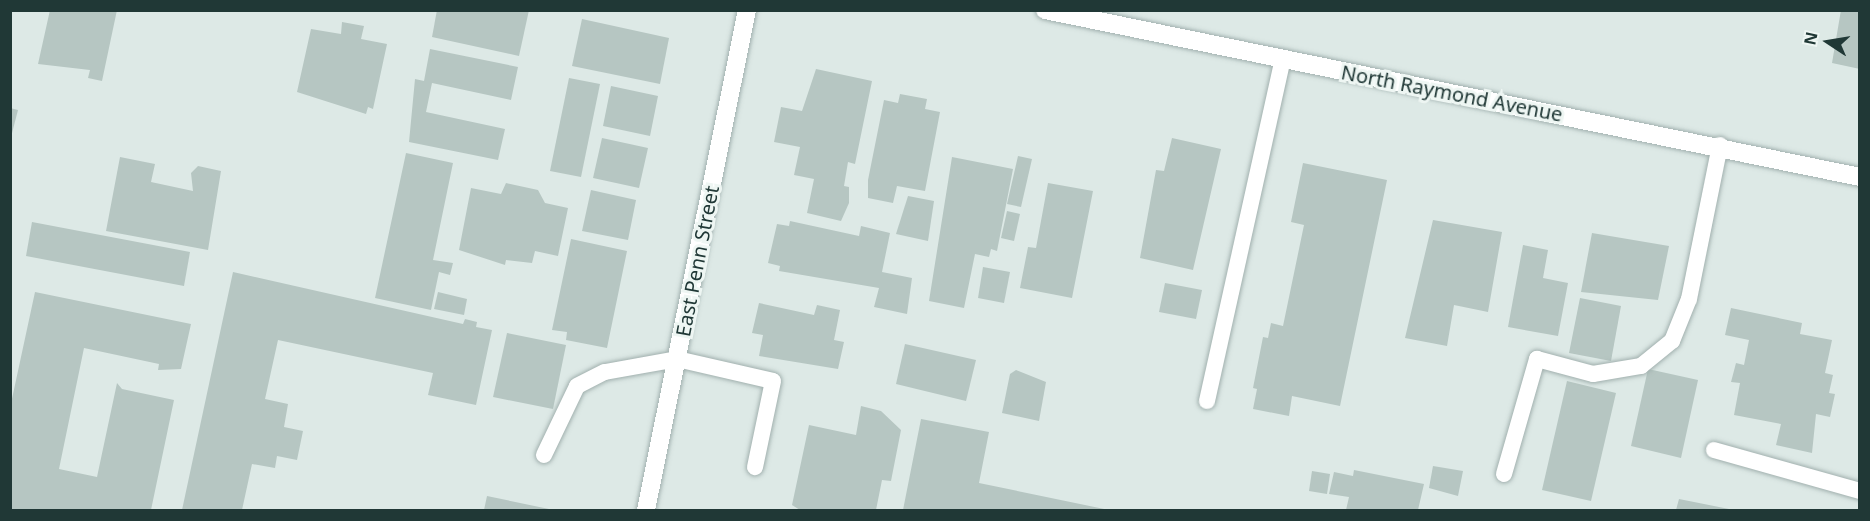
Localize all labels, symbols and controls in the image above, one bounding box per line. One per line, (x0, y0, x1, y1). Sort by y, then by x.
north arrow (1798, 12, 1858, 72)
text: N (1798, 30, 1823, 47)
street label: North Raymond Avenue (1339, 60, 1565, 126)
street label: East Penn Street (671, 183, 723, 339)

